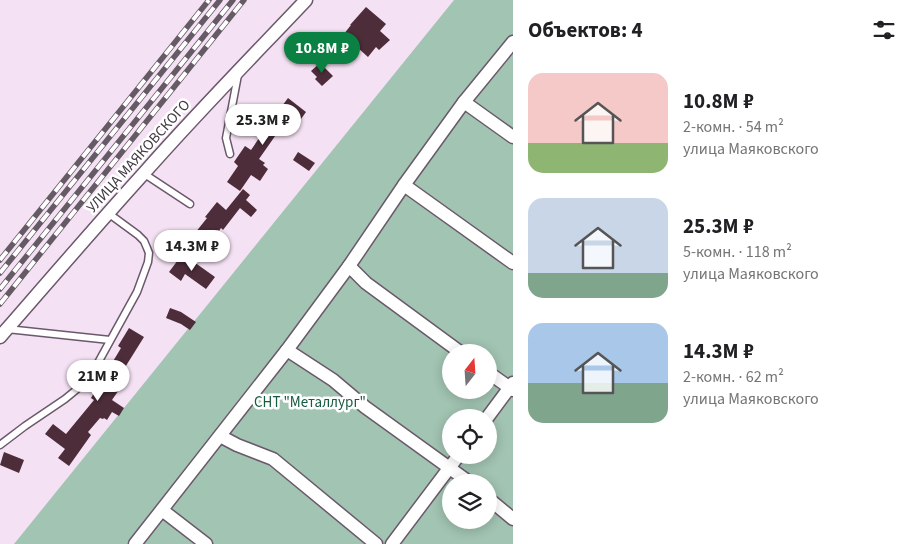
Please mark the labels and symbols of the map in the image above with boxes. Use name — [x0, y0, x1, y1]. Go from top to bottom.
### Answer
pin: 10.8M ₽ — [276, 32, 368, 74]
street label: УЛИЦА МАЯКОВСКОГО — [82, 95, 195, 218]
pin: 25.3M ₽ — [217, 104, 309, 146]
pin: 14.3M ₽ — [146, 230, 238, 272]
north arrow — [442, 344, 498, 399]
pin: 21M ₽ — [63, 360, 133, 402]
park label: СНТ "Металлург" — [254, 392, 366, 413]

